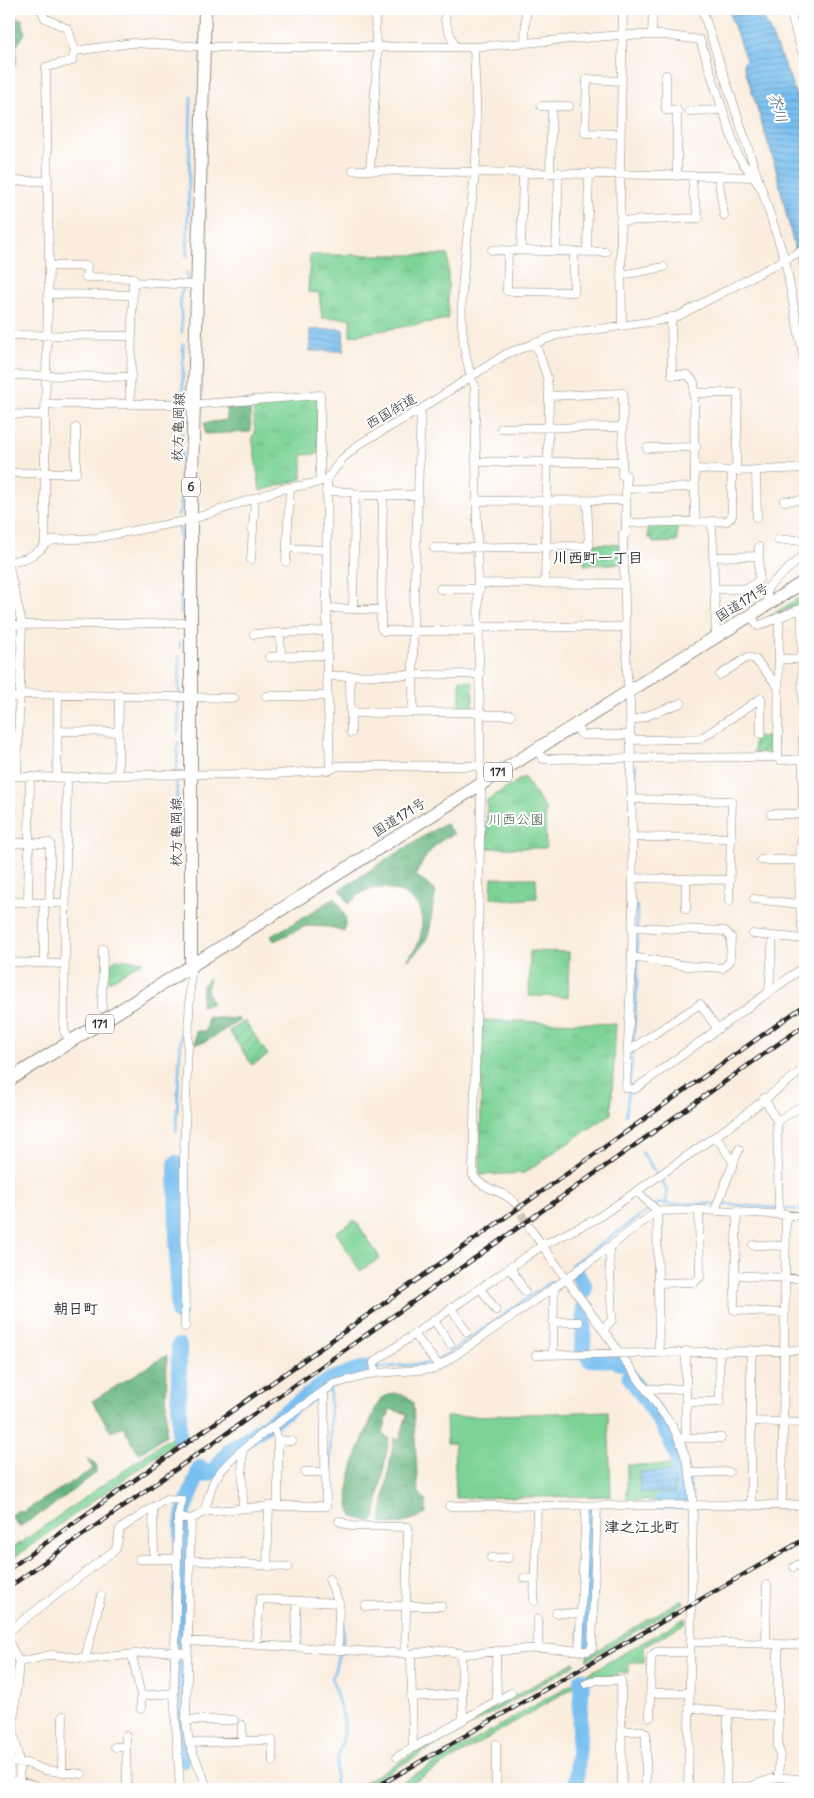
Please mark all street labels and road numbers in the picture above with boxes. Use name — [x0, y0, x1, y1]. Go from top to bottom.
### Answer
street label: 西国街道 — [362, 389, 420, 433]
street label: 枚方亀岡線 — [168, 392, 188, 462]
road number: 6 — [182, 478, 200, 497]
street label: 国道171号 — [712, 578, 772, 626]
road number: 171 — [484, 762, 512, 782]
street label: 国道171号 — [369, 793, 429, 841]
street label: 枚方亀岡線 — [167, 797, 185, 867]
road number: 171 — [86, 1014, 114, 1034]

